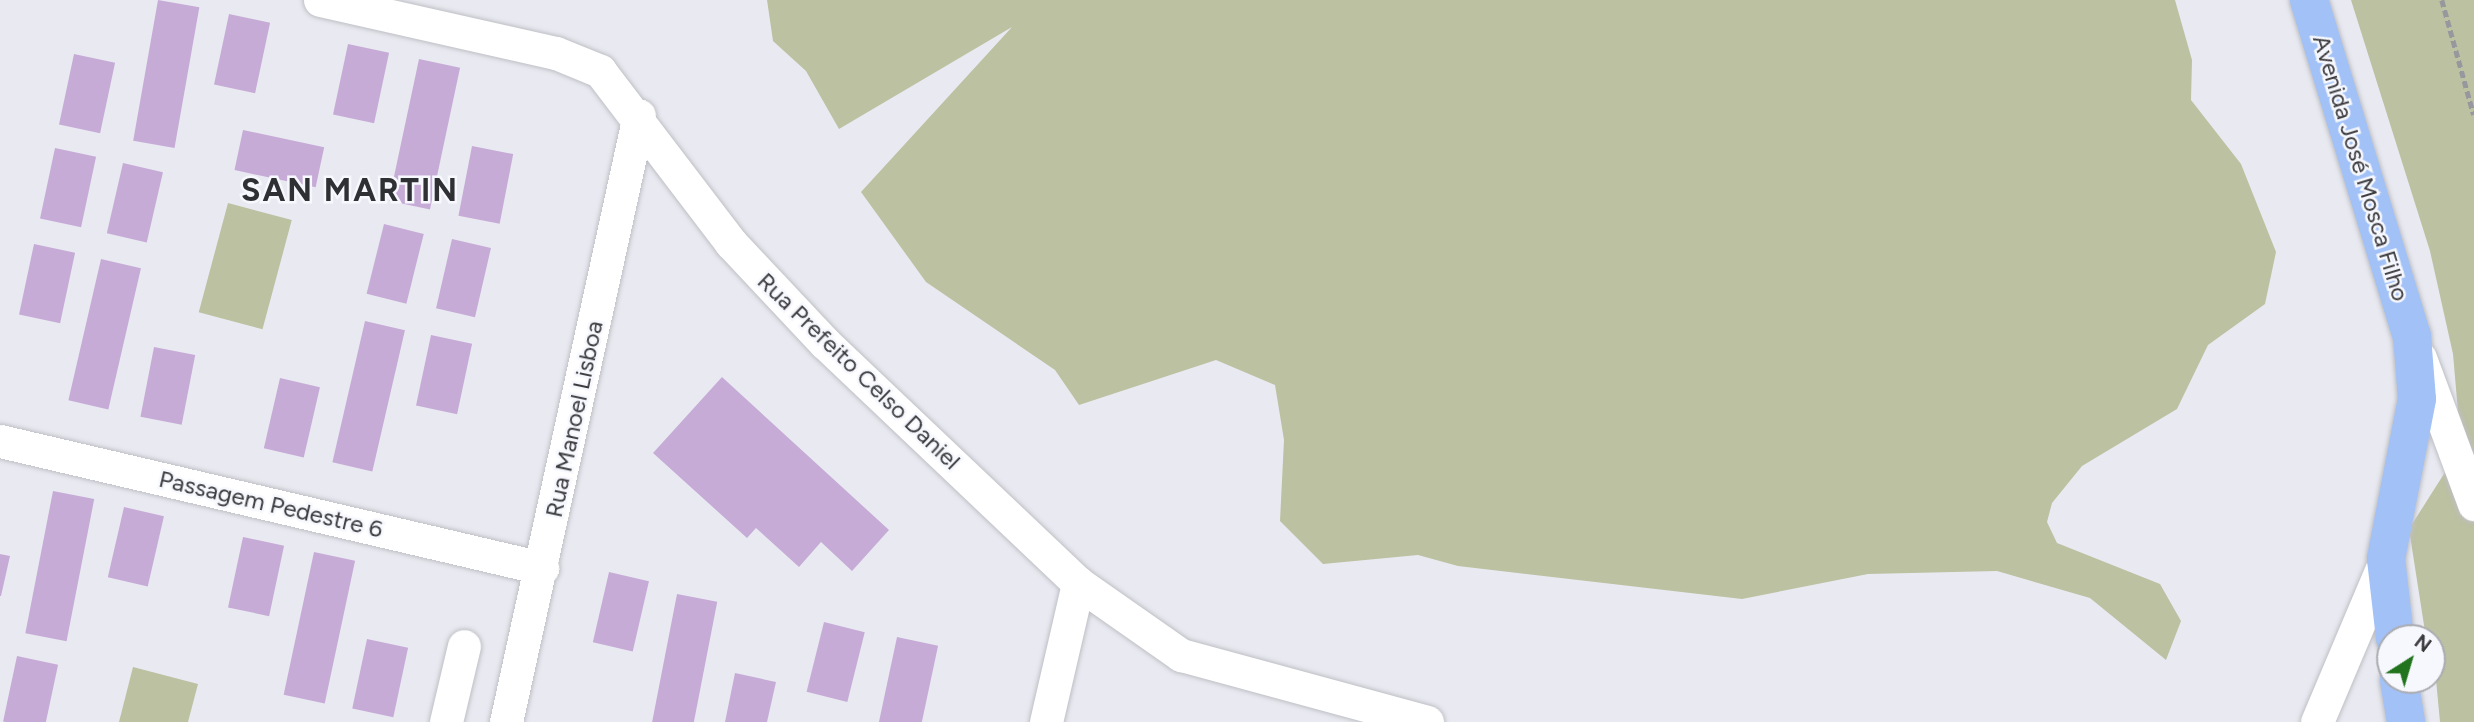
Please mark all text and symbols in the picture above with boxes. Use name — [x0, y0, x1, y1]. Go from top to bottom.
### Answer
street label: Avenida José Mosca Filho — [2307, 31, 2415, 305]
district label: SAN MARTIN — [242, 171, 458, 209]
street label: Rua Prefeito Celso Daniel — [752, 267, 966, 475]
street label: Rua Manoel Lisboa — [539, 318, 609, 520]
street label: Passagem Pedestre 6 — [156, 464, 386, 544]
north arrow — [2376, 624, 2446, 694]
text: N — [2410, 630, 2436, 657]

